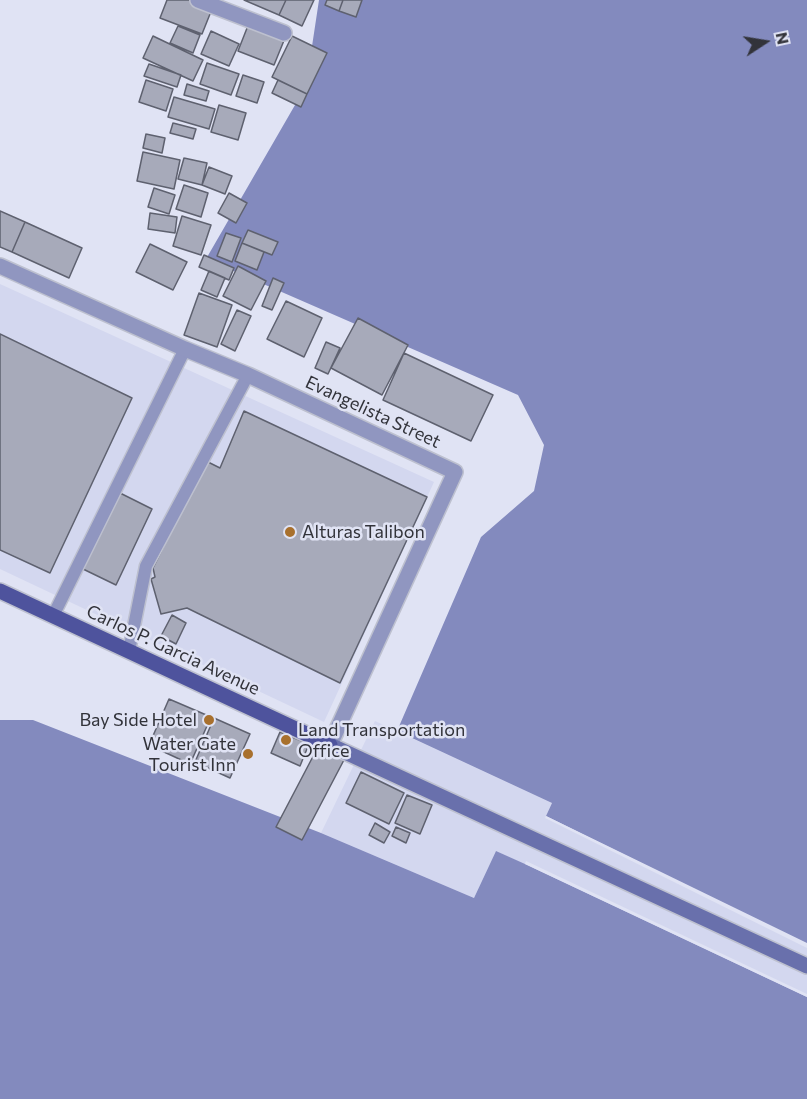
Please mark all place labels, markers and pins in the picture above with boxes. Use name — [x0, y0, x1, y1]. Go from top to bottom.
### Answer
place label: Alturas Talibon — [302, 521, 425, 543]
marker: Alturas Talibon — [283, 525, 297, 539]
place label: Bay Side Hotel — [79, 709, 197, 731]
marker: Bay Side Hotel — [202, 713, 216, 727]
place label: Land Transportation Office — [298, 719, 465, 762]
place label: Water Gate Tourist Inn — [142, 733, 236, 776]
marker: Land Transportation Office — [279, 733, 293, 747]
marker: Water Gate Tourist Inn — [241, 747, 255, 761]

